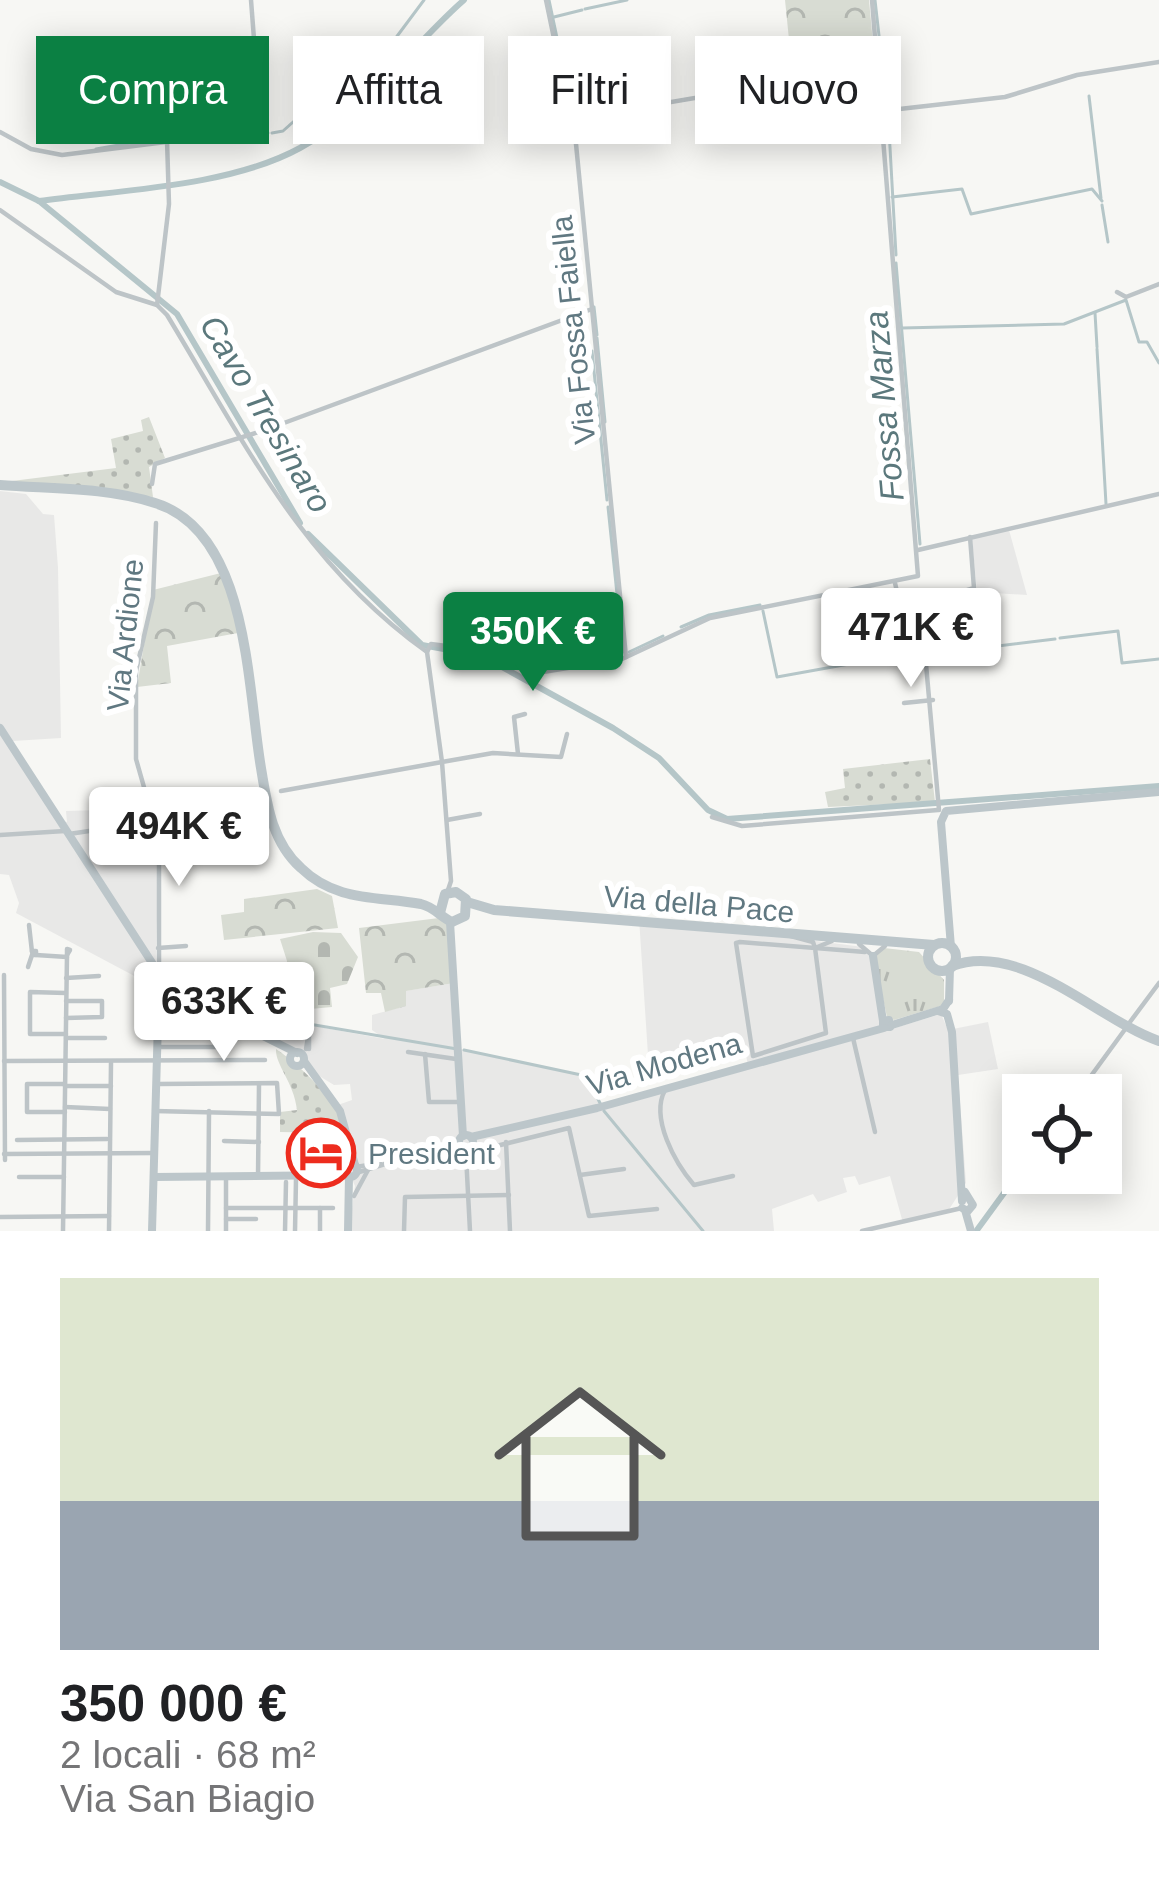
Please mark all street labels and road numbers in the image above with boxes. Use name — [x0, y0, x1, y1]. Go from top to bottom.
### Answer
street label: Via Fossa Faiella — [545, 214, 601, 446]
street label: Via Ardione — [101, 557, 149, 713]
street label: Via della Pace — [602, 879, 796, 929]
street label: Via Modena — [583, 1026, 746, 1102]

